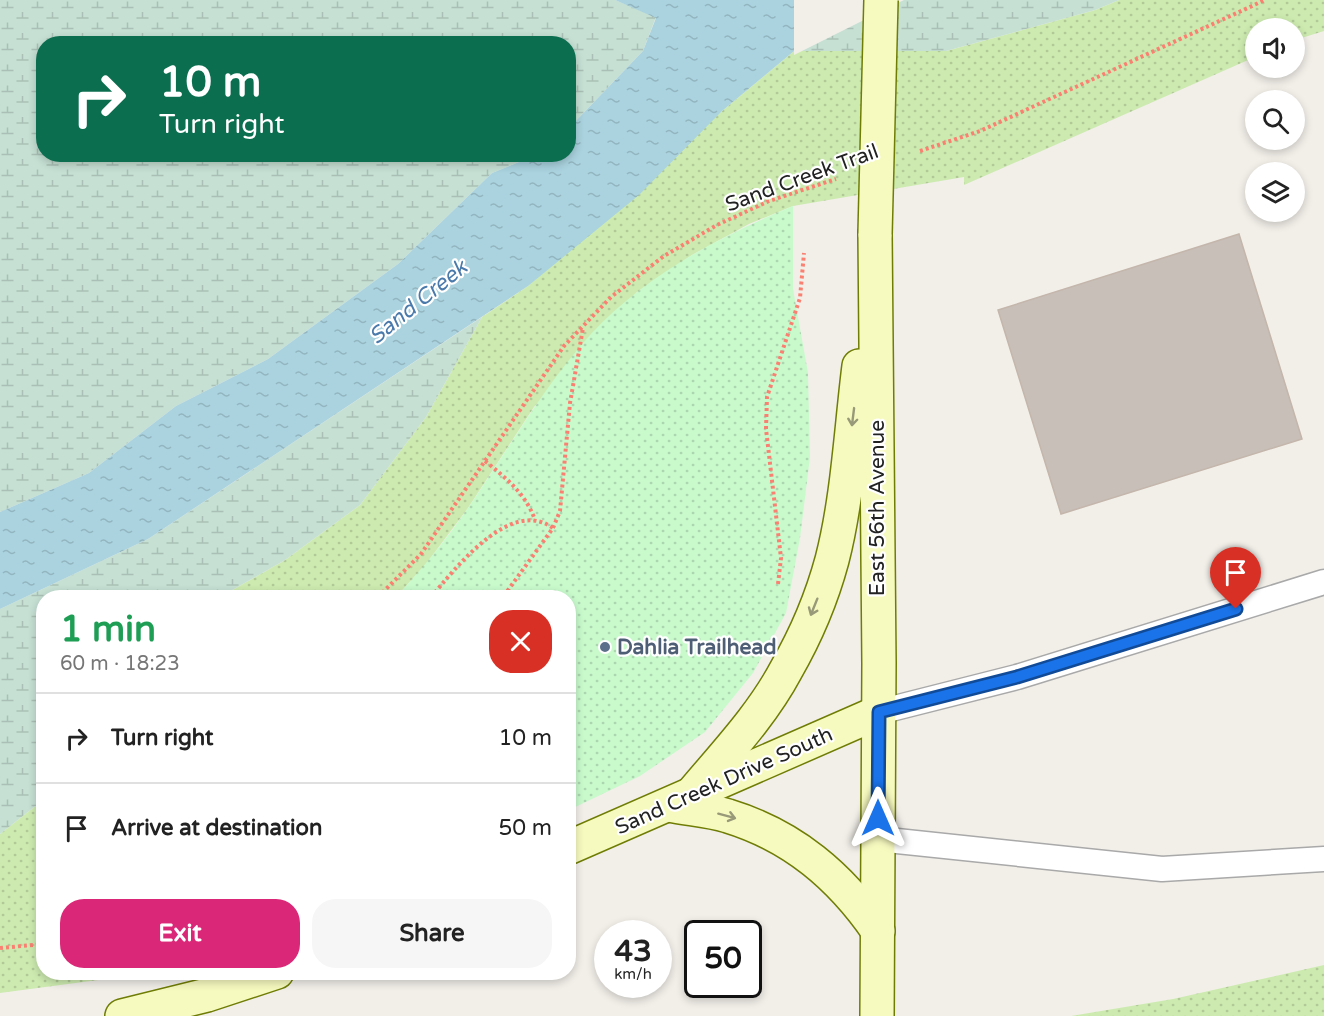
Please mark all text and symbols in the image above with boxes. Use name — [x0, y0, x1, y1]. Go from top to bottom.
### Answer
map controls — [1245, 18, 1305, 222]
button: sound — [1245, 18, 1305, 78]
text: 10 m — [159, 57, 261, 108]
icon: right — [60, 60, 138, 138]
button: search — [1245, 90, 1305, 150]
text: Turn right — [159, 108, 285, 141]
street label: Sand Creek Trail — [722, 139, 882, 217]
button: layers — [1245, 162, 1305, 222]
water label: Sand Creek — [364, 253, 474, 350]
one-way arrow — [847, 406, 858, 426]
street label: East 56th Avenue — [865, 420, 890, 596]
pin — [1210, 547, 1261, 609]
icon: arrive — [1219, 556, 1252, 589]
one-way arrow — [808, 597, 819, 616]
text: 1 min — [60, 608, 156, 651]
button: close — [489, 610, 552, 673]
place label: Dahlia Trailhead — [617, 635, 776, 660]
marker: Dahlia Trailhead — [598, 640, 612, 654]
text: 60 m · 18:23 — [60, 652, 180, 676]
icon: right — [60, 722, 93, 755]
street label: Sand Creek Drive South — [611, 722, 837, 840]
text: Turn right — [111, 725, 213, 751]
text: 10 m — [498, 725, 552, 751]
position arrow — [846, 786, 910, 850]
one-way arrow — [717, 811, 736, 822]
icon: arrive — [60, 812, 93, 845]
text: Arrive at destination — [111, 815, 322, 841]
text: 50 m — [498, 815, 552, 841]
button: Exit — [60, 899, 300, 968]
button: Share — [312, 899, 552, 968]
speed limit sign: 50 — [684, 920, 762, 998]
text: 43 — [614, 933, 652, 970]
text: km/h — [614, 965, 652, 983]

